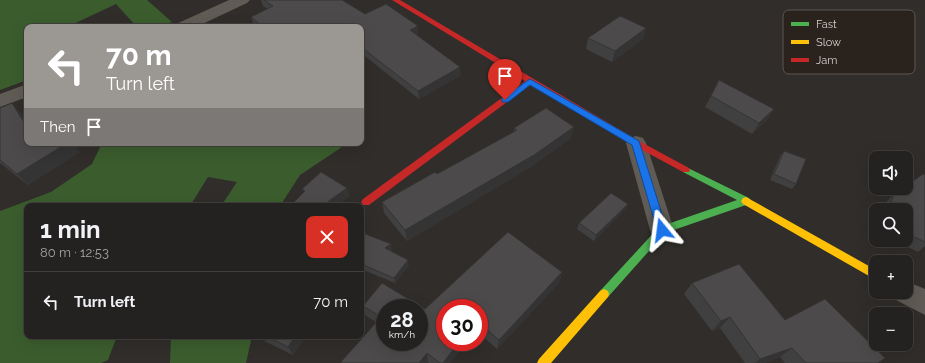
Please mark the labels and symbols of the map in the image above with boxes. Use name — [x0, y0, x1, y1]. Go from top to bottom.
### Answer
legend — [783, 10, 915, 74]
text: Fast — [816, 18, 837, 31]
text: Slow — [816, 36, 841, 49]
text: Jam — [816, 54, 837, 67]
pin — [488, 59, 522, 100]
position arrow — [641, 209, 683, 251]
speed limit sign: 30 — [436, 299, 488, 351]

